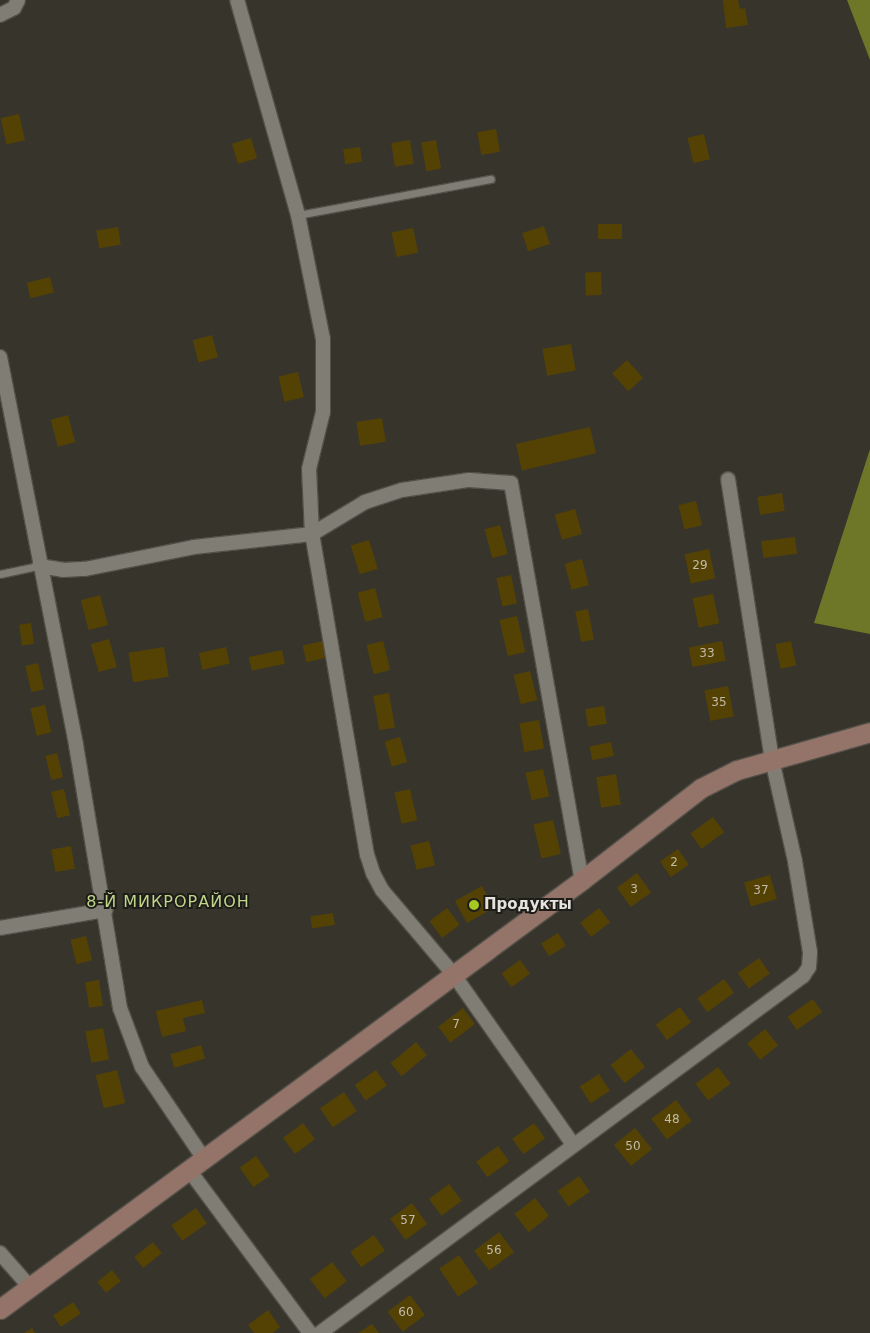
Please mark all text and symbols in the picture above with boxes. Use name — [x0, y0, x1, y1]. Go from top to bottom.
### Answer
house number: 29 — [692, 559, 708, 573]
house number: 33 — [699, 647, 715, 661]
house number: 35 — [711, 696, 727, 710]
house number: 2 — [670, 856, 678, 870]
house number: 3 — [630, 883, 638, 897]
house number: 37 — [753, 884, 769, 898]
district label: 8-Й МИКРОРАЙОН — [84, 892, 252, 912]
place label: Продукты — [484, 896, 572, 914]
marker: Продукты — [468, 899, 480, 911]
house number: 7 — [452, 1018, 460, 1032]
house number: 48 — [664, 1113, 680, 1127]
house number: 50 — [625, 1140, 641, 1154]
house number: 57 — [400, 1214, 416, 1228]
house number: 56 — [486, 1244, 502, 1258]
house number: 60 — [398, 1306, 414, 1320]

